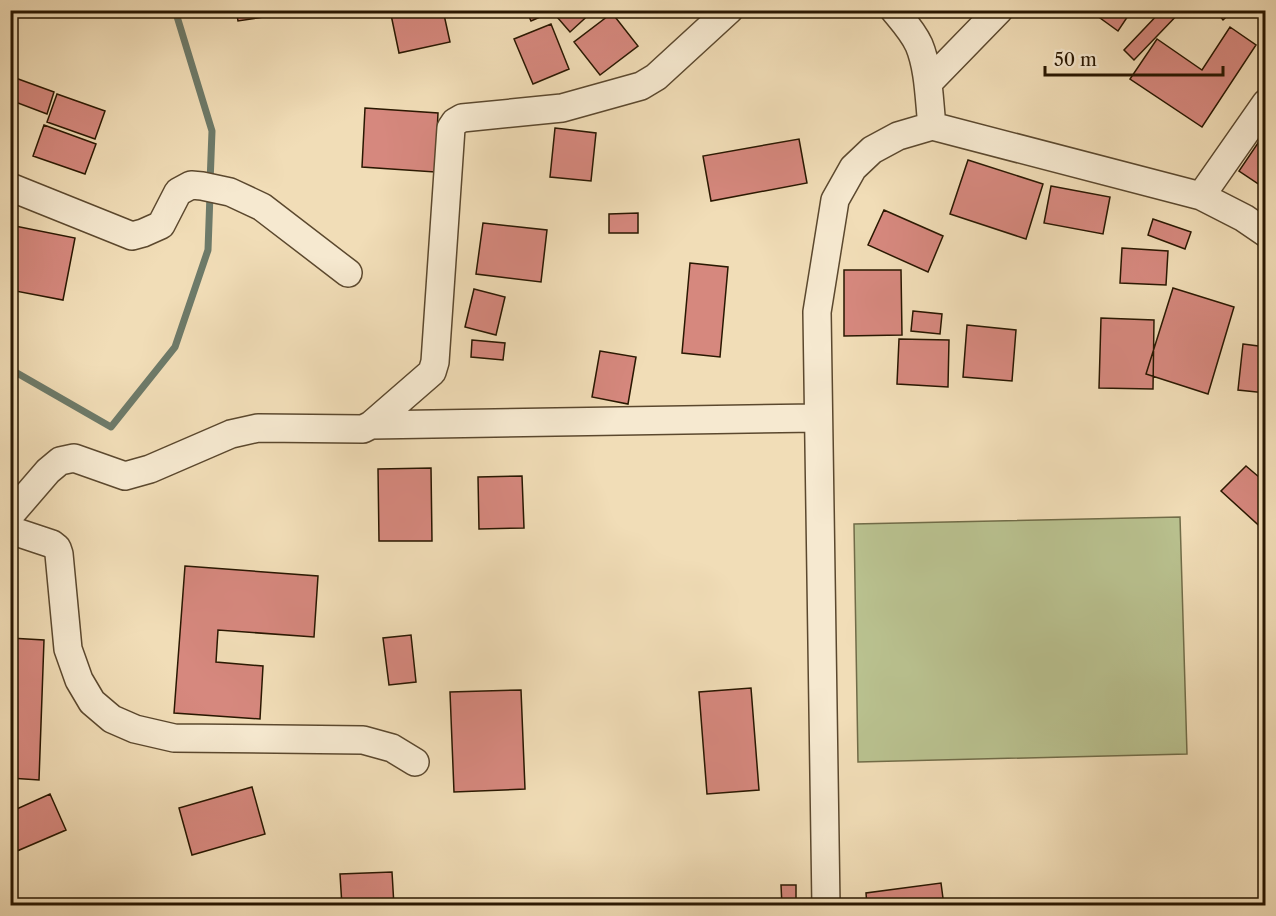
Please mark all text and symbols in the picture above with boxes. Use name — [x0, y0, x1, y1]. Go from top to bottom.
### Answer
scale bar — [1045, 39, 1224, 77]
text: 50 m — [1054, 49, 1097, 71]

